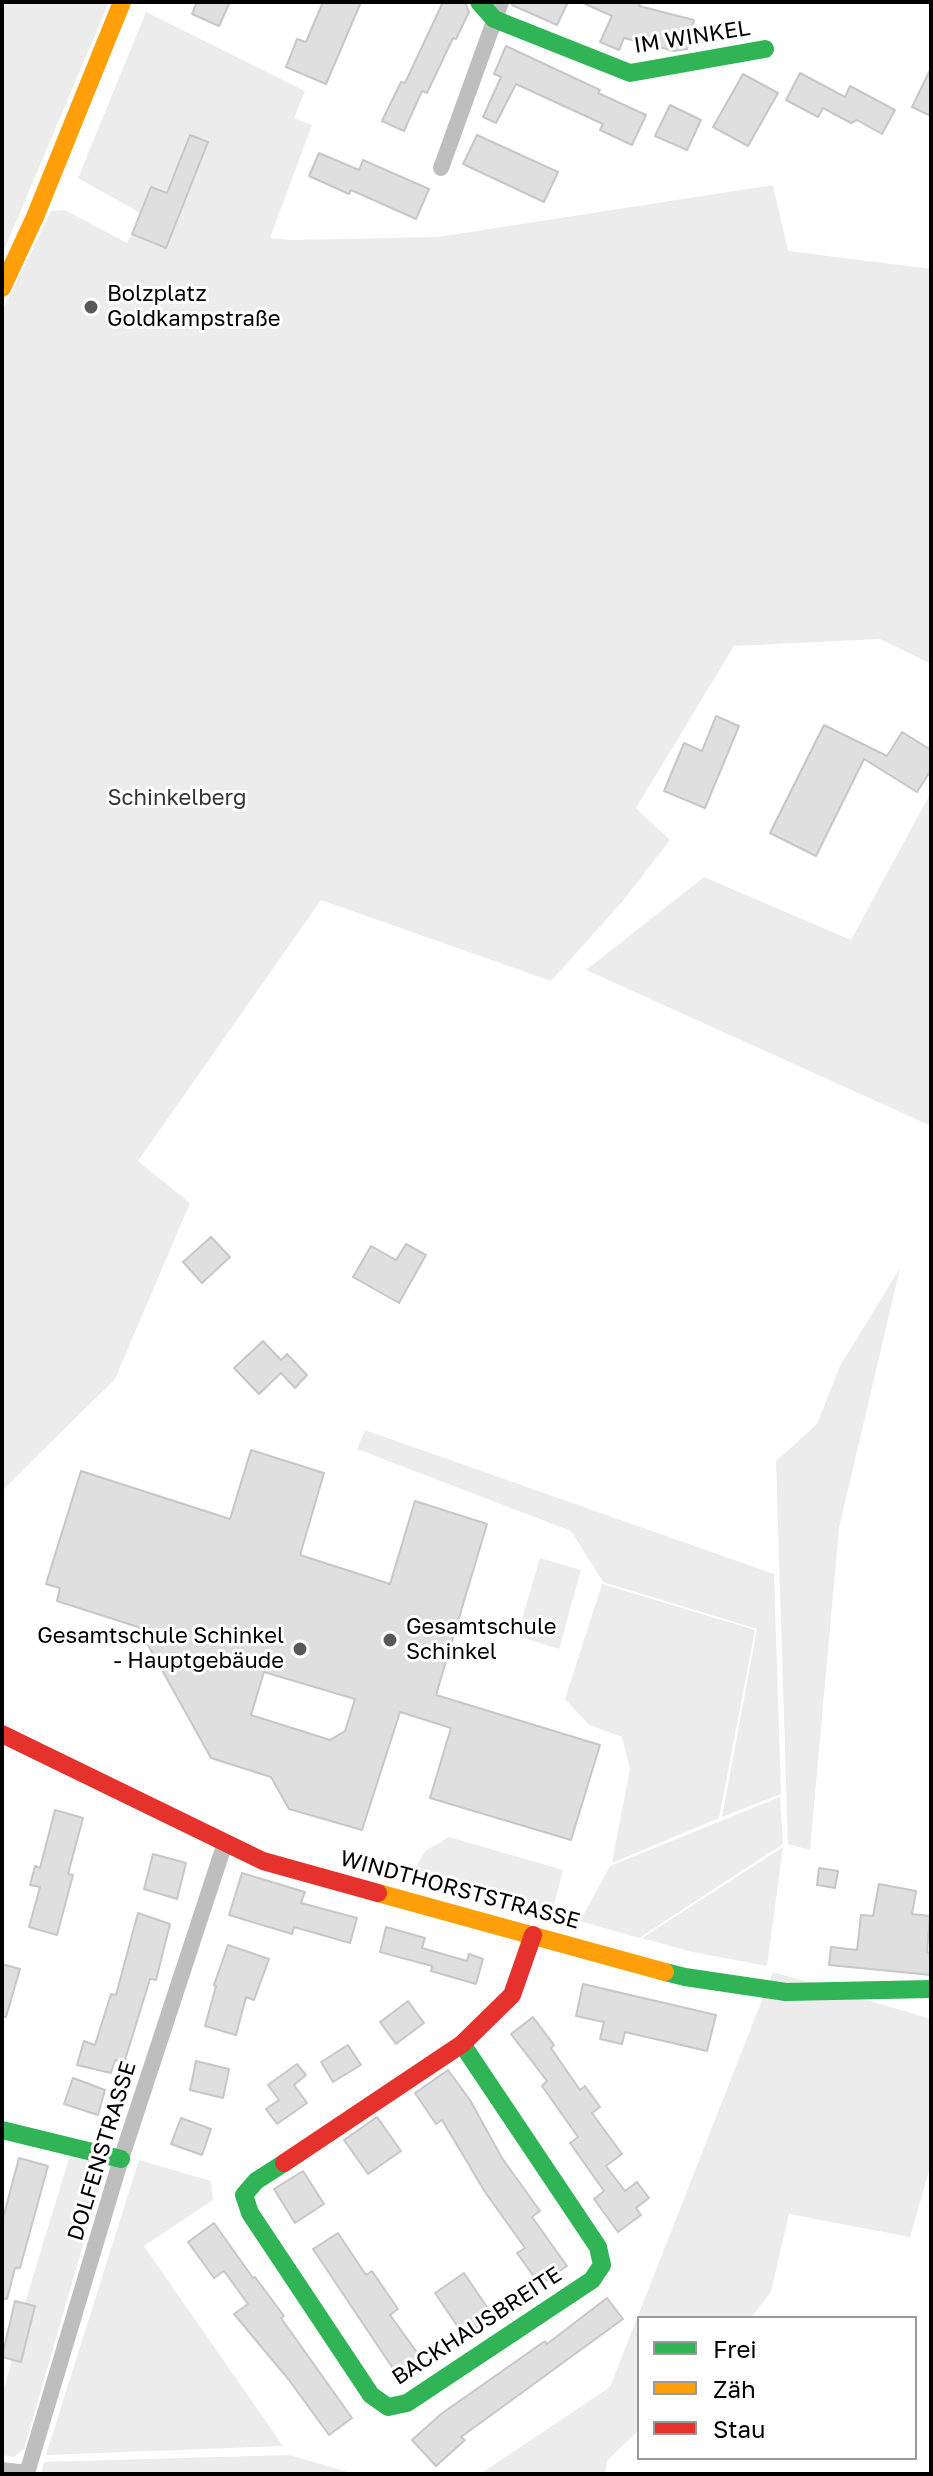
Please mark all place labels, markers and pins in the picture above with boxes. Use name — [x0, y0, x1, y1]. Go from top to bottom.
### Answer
place label: Bolzplatz Goldkampstraße — [107, 281, 280, 332]
marker: Bolzplatz Goldkampstraße — [82, 298, 100, 316]
place label: Gesamtschule Schinkel — [406, 1614, 556, 1666]
place label: Gesamtschule Schinkel - Hauptgebäude — [37, 1623, 284, 1674]
marker: Gesamtschule Schinkel — [381, 1631, 399, 1649]
marker: Gesamtschule Schinkel - Hauptgebäude — [291, 1640, 309, 1658]

